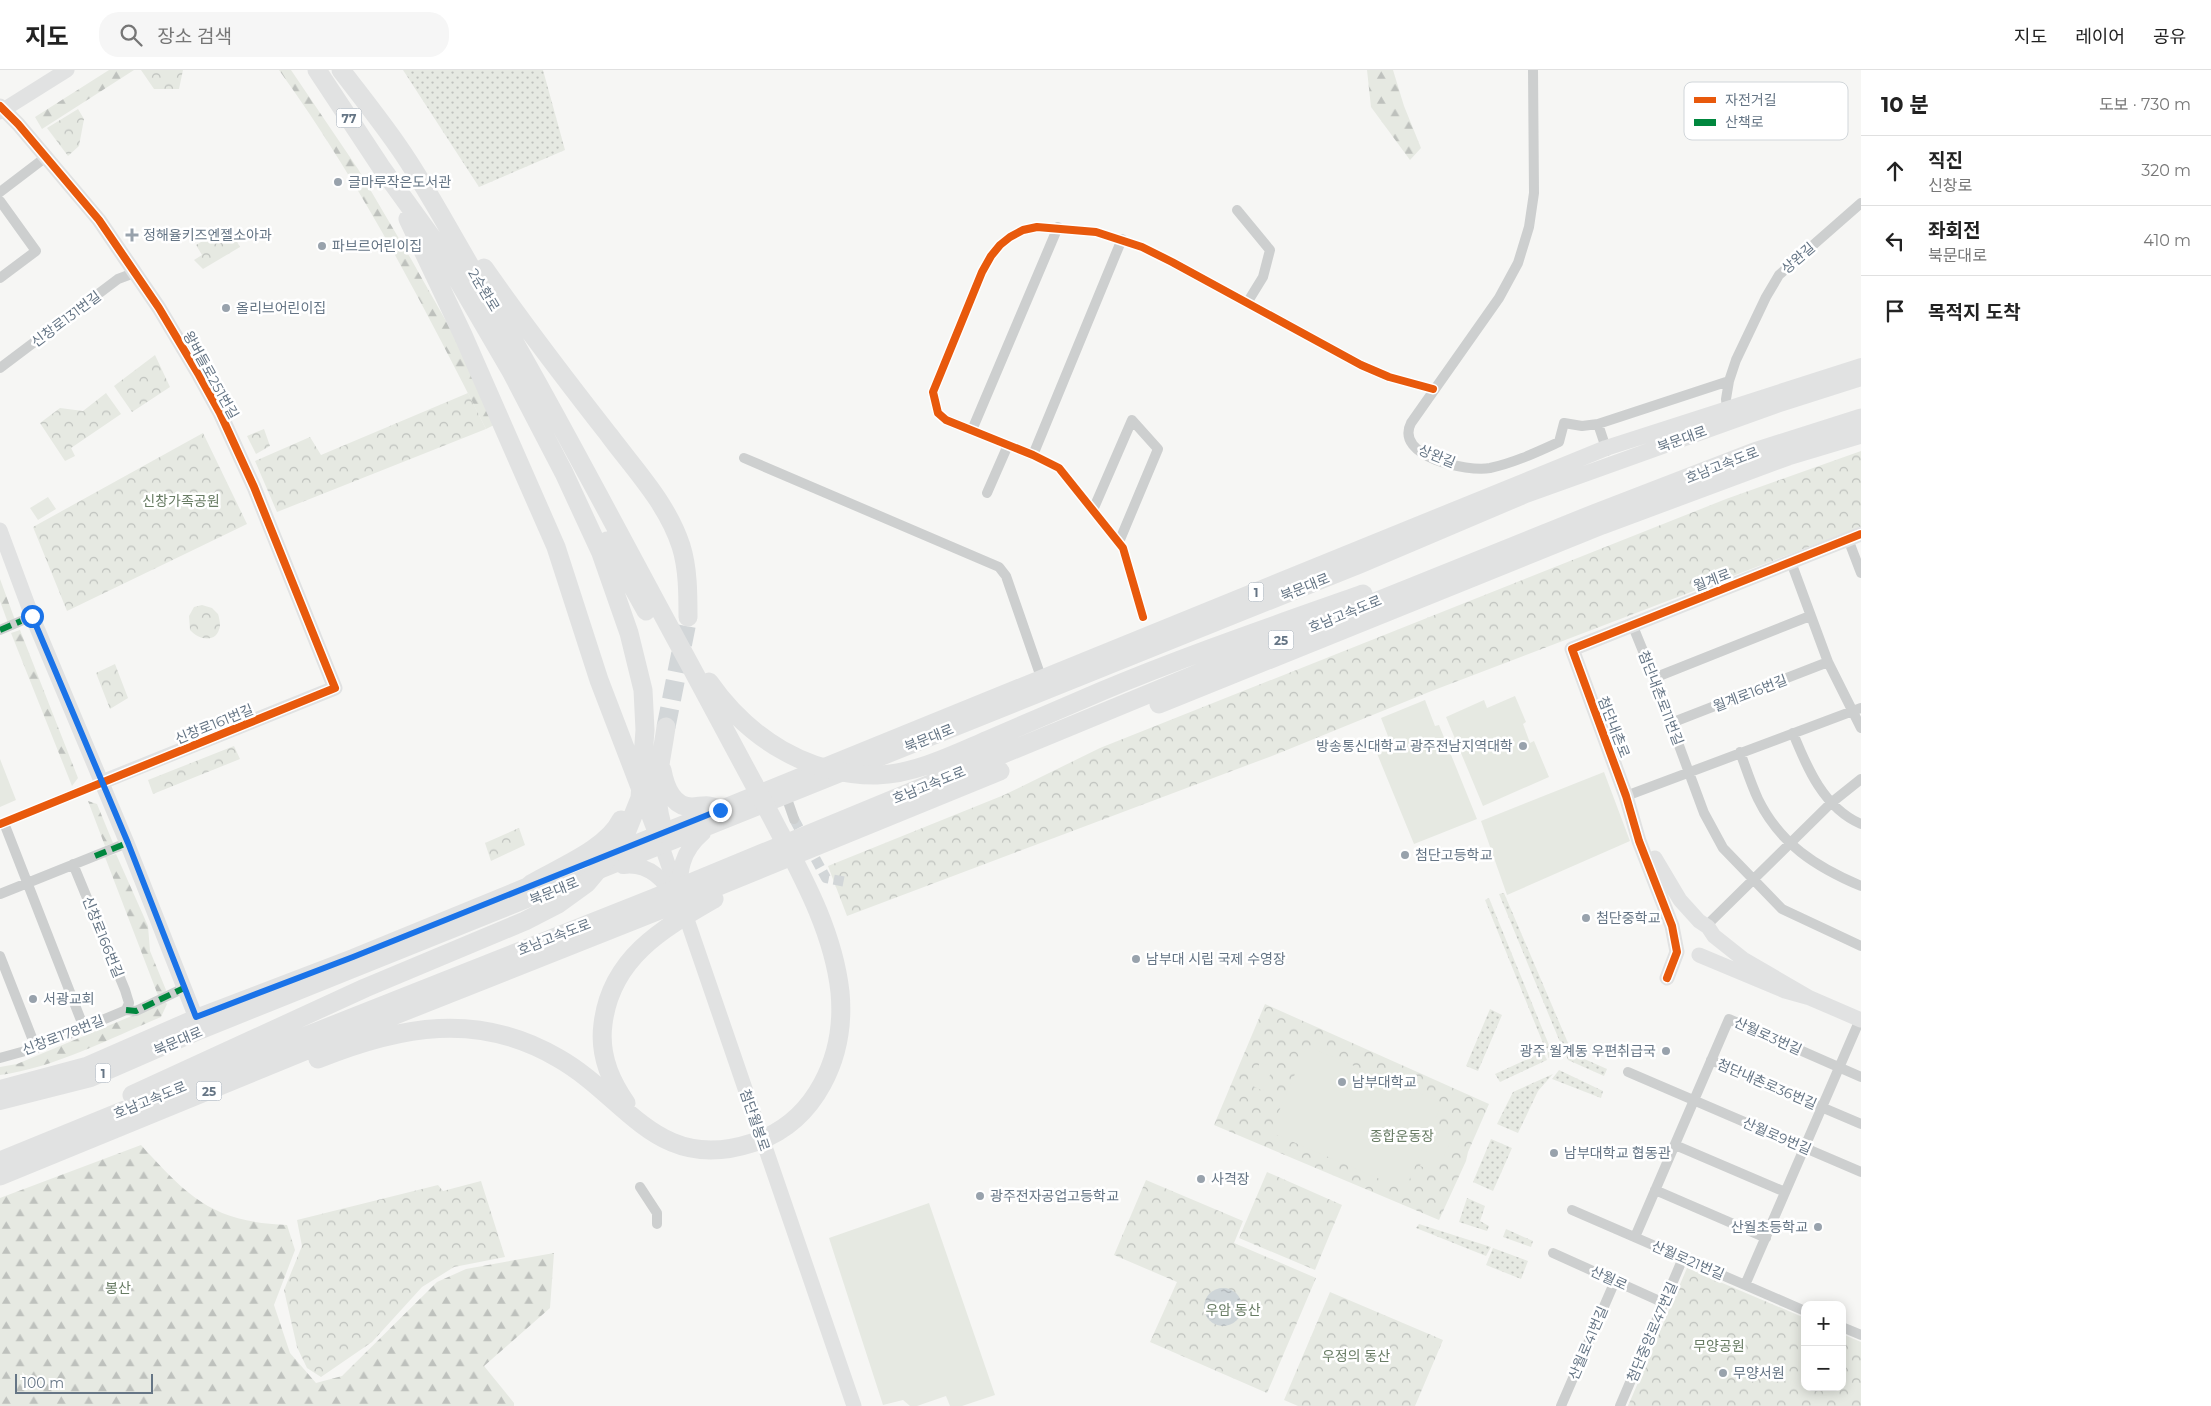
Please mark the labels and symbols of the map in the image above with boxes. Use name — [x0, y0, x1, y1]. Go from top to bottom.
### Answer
legend — [1684, 82, 1848, 140]
text: 자전거길 — [1725, 91, 1777, 109]
road number: 77 — [336, 108, 362, 128]
text: 산책로 — [1725, 113, 1764, 131]
place label: 글마루작은도서관 — [348, 173, 451, 191]
marker: 글마루작은도서관 — [332, 176, 344, 188]
place label: 정해율키즈엔젤소아과 — [143, 226, 272, 244]
marker: 정해율키즈엔젤소아과 — [125, 228, 139, 242]
place label: 파브르어린이집 — [332, 237, 422, 255]
street label: 상완길 — [1778, 239, 1818, 277]
marker: 파브르어린이집 — [316, 240, 328, 252]
street label: 2순환로 — [464, 265, 504, 315]
street label: 신창로131번길 — [28, 287, 104, 351]
place label: 올리브어린이집 — [236, 299, 326, 317]
marker: 올리브어린이집 — [220, 302, 232, 314]
street label: 왕버들로251번길 — [179, 328, 243, 422]
street label: 북문대로 — [1655, 422, 1709, 456]
street label: 상완길 — [1416, 440, 1458, 472]
street label: 호남고속도로 — [1683, 443, 1761, 487]
park label: 신창가족공원 — [142, 492, 220, 510]
street label: 월계로 — [1691, 565, 1733, 595]
street label: 북문대로 — [1278, 569, 1332, 605]
road number: 1 — [1248, 582, 1264, 602]
street label: 호남고속도로 — [1306, 591, 1384, 637]
route start — [21, 605, 44, 628]
road number: 25 — [1268, 630, 1294, 650]
street label: 첨단내촌로11번길 — [1635, 648, 1687, 748]
street label: 월계로16번길 — [1710, 671, 1790, 715]
street label: 첨단내촌로 — [1594, 694, 1634, 760]
street label: 신창로161번길 — [172, 700, 256, 748]
street label: 북문대로 — [902, 720, 956, 756]
place label: 방송통신대학교 광주전남지역대학 — [1316, 737, 1513, 755]
marker: 방송통신대학교 광주전남지역대학 — [1517, 740, 1529, 752]
street label: 호남고속도로 — [890, 762, 968, 808]
route end — [709, 799, 732, 822]
place label: 첨단고등학교 — [1415, 846, 1492, 864]
marker: 첨단고등학교 — [1399, 849, 1411, 861]
street label: 북문대로 — [527, 873, 581, 909]
street label: 신창로166번길 — [78, 894, 128, 980]
place label: 첨단중학교 — [1596, 909, 1661, 927]
marker: 첨단중학교 — [1580, 912, 1592, 924]
street label: 호남고속도로 — [515, 915, 593, 959]
place label: 남부대 시립 국제 수영장 — [1146, 950, 1286, 968]
marker: 남부대 시립 국제 수영장 — [1130, 953, 1142, 965]
place label: 서광교회 — [43, 990, 95, 1008]
marker: 서광교회 — [27, 993, 39, 1005]
street label: 신창로178번길 — [19, 1011, 107, 1059]
street label: 산월로3번길 — [1731, 1013, 1805, 1059]
street label: 북문대로 — [151, 1023, 205, 1059]
place label: 광주 월계동 우편취급국 — [1520, 1042, 1656, 1060]
marker: 광주 월계동 우편취급국 — [1660, 1045, 1672, 1057]
street label: 첨단내촌로36번길 — [1714, 1055, 1820, 1113]
road number: 1 — [96, 1064, 110, 1082]
place label: 남부대학교 — [1352, 1073, 1417, 1091]
marker: 남부대학교 — [1336, 1076, 1348, 1088]
street label: 호남고속도로 — [111, 1077, 189, 1123]
road number: 25 — [196, 1081, 222, 1100]
street label: 첨단월봉로 — [736, 1087, 774, 1153]
street label: 산월로9번길 — [1740, 1113, 1814, 1159]
park label: 종합운동장 — [1370, 1127, 1434, 1145]
place label: 남부대학교 협동관 — [1564, 1144, 1671, 1162]
marker: 남부대학교 협동관 — [1548, 1147, 1560, 1159]
place label: 사격장 — [1211, 1170, 1250, 1188]
marker: 사격장 — [1195, 1173, 1207, 1185]
place label: 광주전자공업고등학교 — [990, 1187, 1119, 1205]
marker: 광주전자공업고등학교 — [974, 1190, 986, 1202]
place label: 산월초등학교 — [1731, 1218, 1808, 1236]
marker: 산월초등학교 — [1812, 1221, 1824, 1233]
street label: 산월로21번길 — [1649, 1237, 1727, 1283]
street label: 산월로 — [1588, 1262, 1630, 1294]
park label: 봉산 — [105, 1279, 131, 1297]
street label: 첨단중앙로47번길 — [1623, 1279, 1681, 1385]
park label: 우암 동산 — [1205, 1301, 1261, 1319]
street label: 산월로41번길 — [1564, 1303, 1612, 1383]
park label: 무양공원 — [1693, 1337, 1745, 1355]
park label: 우정의 동산 — [1322, 1347, 1390, 1365]
place label: 무양서원 — [1733, 1364, 1785, 1382]
marker: 무양서원 — [1717, 1367, 1729, 1379]
scale bar — [15, 1371, 152, 1394]

